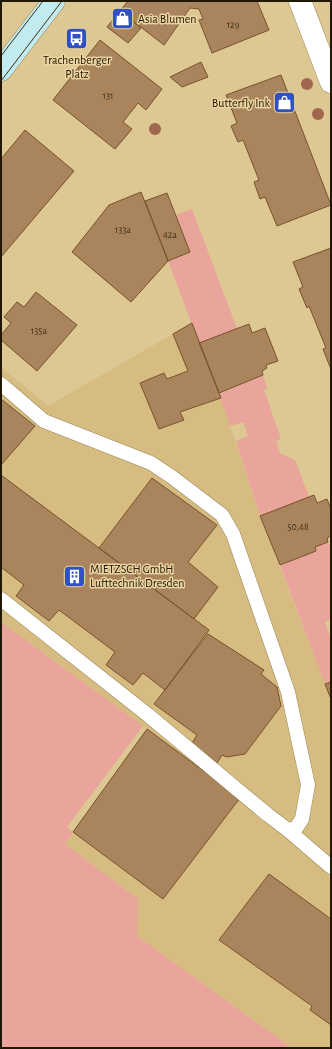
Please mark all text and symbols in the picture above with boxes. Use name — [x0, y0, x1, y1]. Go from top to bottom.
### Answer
shop icon: Asia Blumen — [109, 6, 135, 32]
place label: Asia Blumen — [138, 13, 197, 25]
house number: 129 — [227, 20, 240, 30]
bus stop icon: Trachenberger Platz — [64, 26, 90, 52]
place label: Trachenberger Platz — [43, 54, 111, 80]
shop icon: Butterfly Ink — [272, 90, 298, 116]
house number: 131 — [103, 91, 114, 101]
place label: Butterfly Ink — [212, 97, 271, 110]
house number: 133a — [115, 225, 132, 235]
house number: 42a — [163, 230, 177, 240]
house number: 135a — [31, 326, 48, 336]
house number: 50,48 — [287, 522, 309, 532]
building icon: MIETZSCH GmbH Lufttechnik Dresden — [61, 563, 87, 589]
place label: MIETZSCH GmbH Lufttechnik Dresden — [90, 563, 185, 589]

